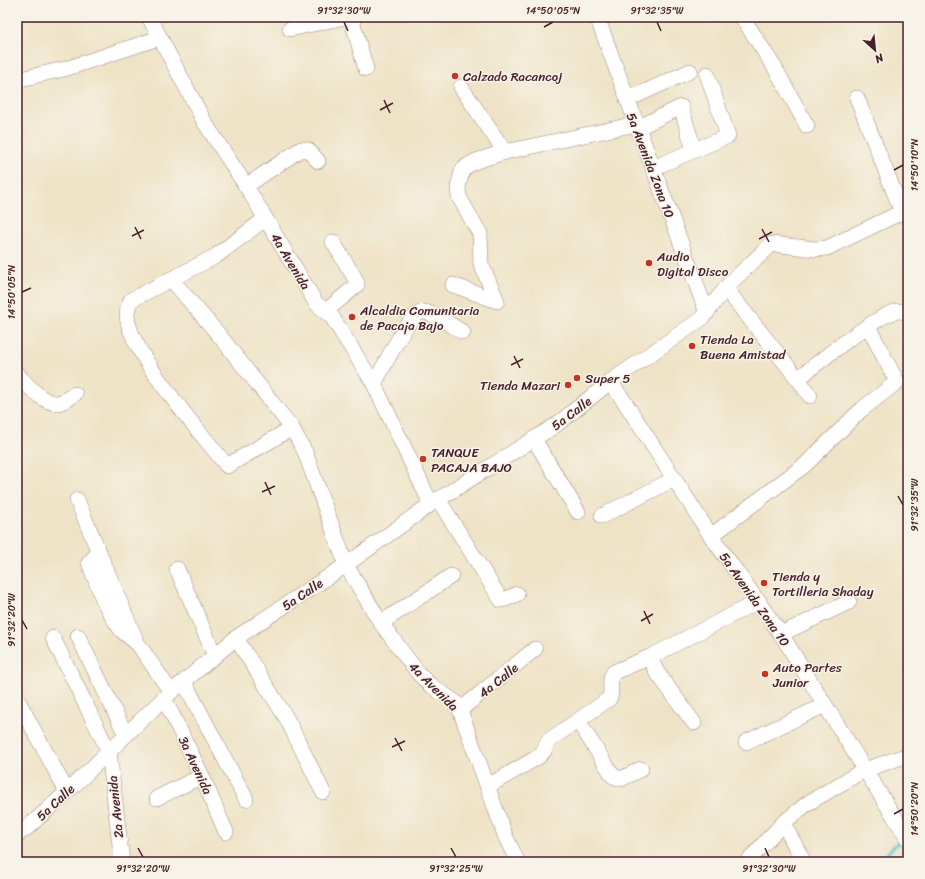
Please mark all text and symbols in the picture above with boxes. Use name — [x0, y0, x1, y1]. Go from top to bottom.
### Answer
text: 91°32'30"W — [317, 2, 371, 20]
text: 14°50'05"N — [526, 2, 580, 20]
text: 91°32'35"W — [630, 2, 684, 20]
north arrow — [855, 30, 895, 70]
text: N — [871, 48, 888, 69]
place label: Calzado Racancoj — [463, 65, 563, 88]
marker: Calzado Racancoj — [450, 71, 460, 81]
street label: 5a Avenida Zona 10 — [620, 109, 681, 221]
text: 14°50'10"N — [906, 139, 924, 191]
street label: 4a Avenida — [264, 228, 317, 295]
place label: Audio Digital Disco — [656, 245, 729, 283]
marker: Audio Digital Disco — [644, 258, 654, 268]
text: 14°50'05"N — [3, 265, 21, 319]
place label: Alcaldia Comunitaria de Pacaja Bajo — [359, 299, 480, 337]
marker: Alcaldia Comunitaria de Pacaja Bajo — [347, 312, 357, 322]
place label: Tienda La Buena Amistad — [700, 328, 786, 366]
marker: Tienda La Buena Amistad — [687, 341, 697, 351]
place label: Super 5 — [585, 367, 630, 390]
marker: Super 5 — [572, 373, 582, 383]
place label: Tienda Mazari — [480, 374, 560, 397]
marker: Tienda Mazari — [563, 380, 573, 390]
street label: 5a Calle — [546, 390, 597, 436]
place label: TANQUE PACAJA BAJO — [431, 441, 512, 479]
marker: TANQUE PACAJA BAJO — [418, 454, 428, 464]
text: 91°32'35"W — [906, 478, 924, 532]
street label: 5a Avenida Zona 10 — [713, 547, 796, 652]
place label: Tienda y Tortilleria Shaday — [772, 565, 874, 603]
street label: 5a Calle — [277, 572, 328, 617]
marker: Tienda y Tortilleria Shaday — [759, 578, 769, 588]
text: 91°32'20"W — [3, 593, 21, 647]
street label: 4a Avenida — [403, 656, 464, 717]
place label: Auto Partes Junior — [772, 656, 843, 694]
street label: 4a Calle — [473, 657, 524, 704]
marker: Auto Partes Junior — [760, 669, 770, 679]
street label: 3a Avenida — [172, 732, 219, 799]
street label: 2a Avenida — [101, 774, 130, 839]
street label: 5a Calle — [31, 778, 80, 827]
text: 14°50'20"N — [906, 782, 924, 836]
text: 91°32'20"W — [116, 860, 170, 878]
text: 91°32'25"W — [429, 860, 483, 878]
text: 91°32'30"W — [742, 860, 796, 878]

